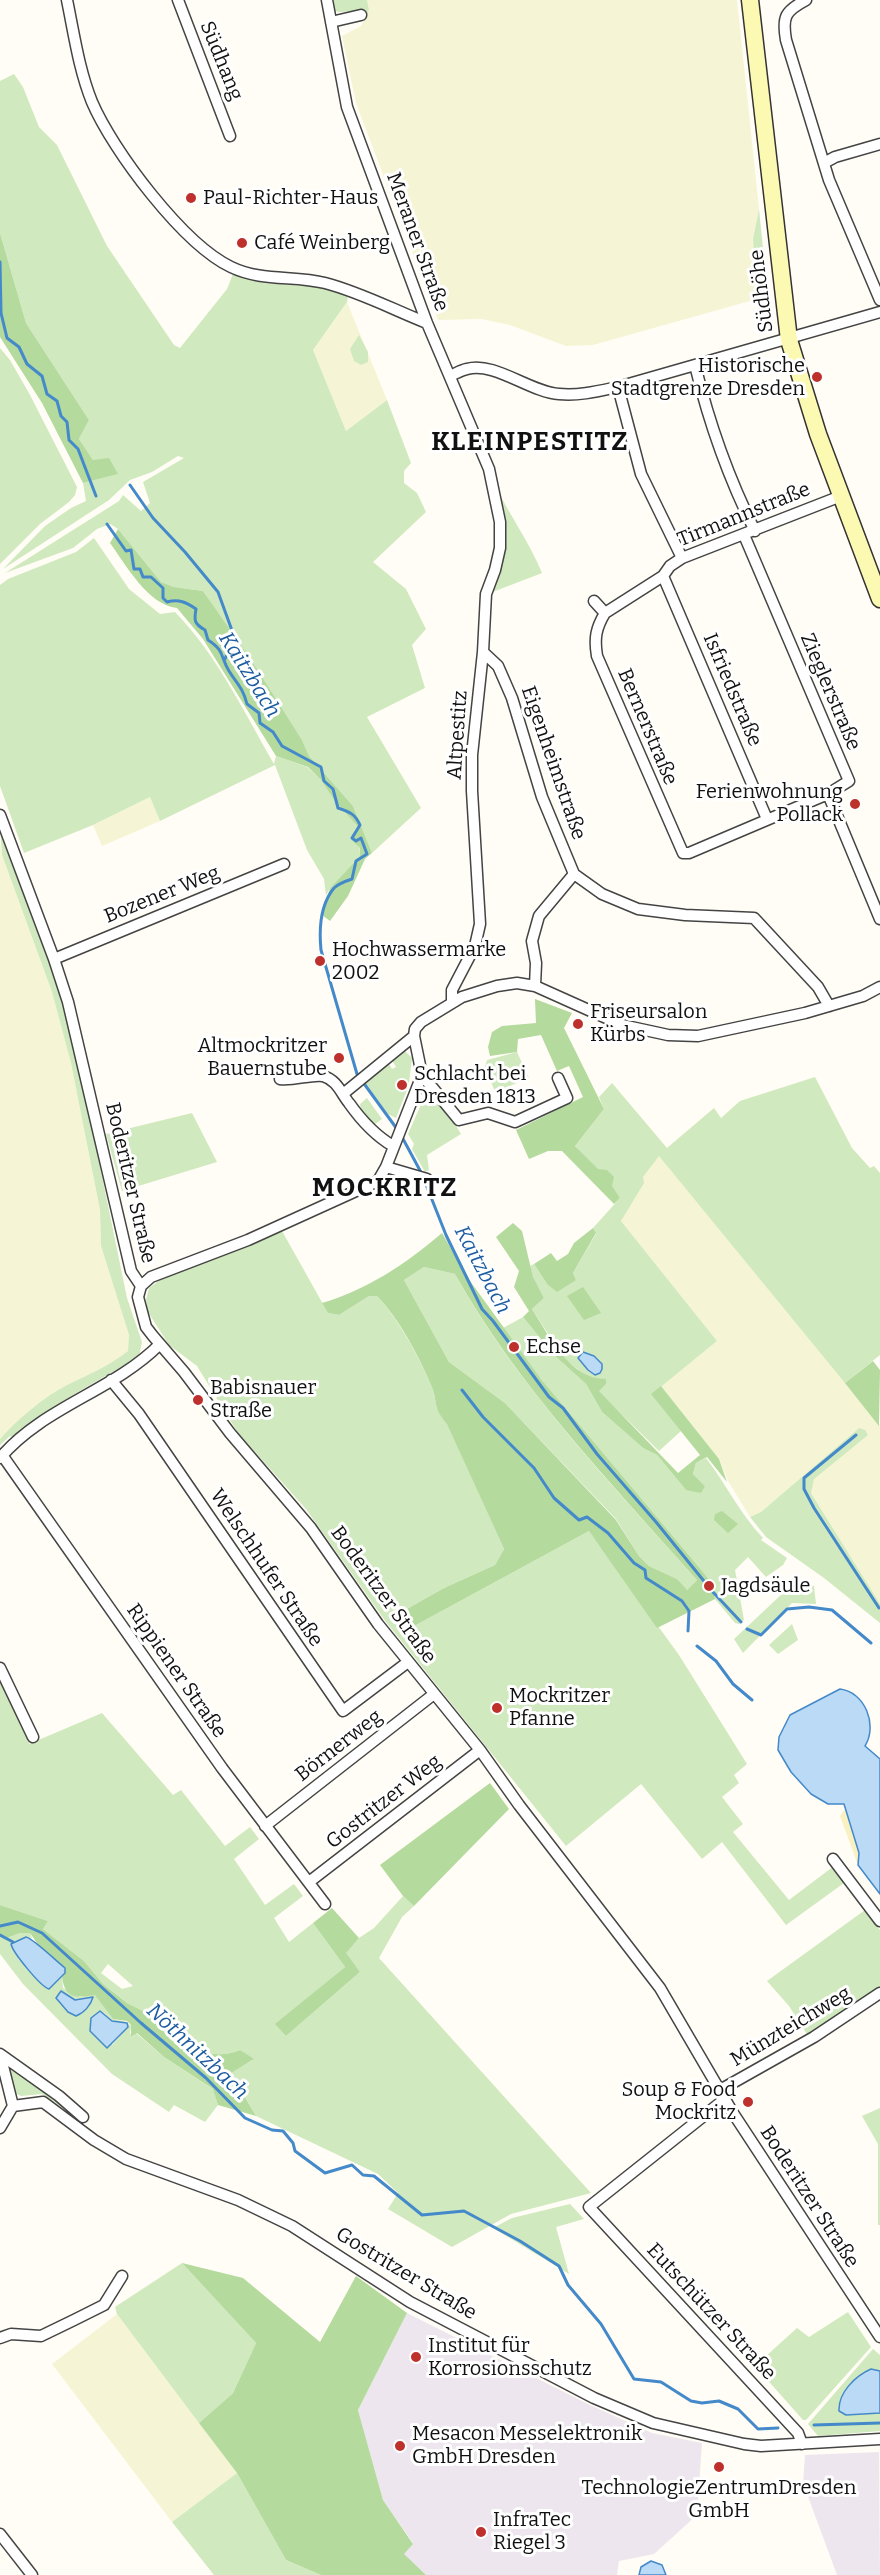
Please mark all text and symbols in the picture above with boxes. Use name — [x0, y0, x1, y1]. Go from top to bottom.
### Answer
street label: Südhang — [194, 18, 248, 104]
street label: Meraner Straße — [381, 169, 453, 315]
place label: Paul-Richter-Haus — [203, 186, 378, 210]
marker: Paul-Richter-Haus — [184, 191, 198, 205]
place label: Café Weinberg — [254, 231, 390, 255]
marker: Café Weinberg — [235, 236, 249, 250]
street label: Südhöhe — [745, 248, 779, 334]
place label: Historische Stadtgrenze Dresden — [611, 354, 805, 401]
marker: Historische Stadtgrenze Dresden — [810, 370, 824, 384]
district label: KLEINPESTITZ — [431, 427, 629, 459]
street label: Tirmannstraße — [674, 477, 814, 553]
water label: Kaitzbach — [213, 628, 285, 722]
street label: Isfriedstraße — [697, 630, 767, 750]
street label: Zieglerstraße — [795, 630, 865, 754]
street label: Bernerstraße — [612, 665, 682, 789]
street label: Eigenheimstraße — [515, 683, 591, 843]
street label: Altpestitz — [443, 690, 473, 780]
place label: Ferienwohnung Pollack — [696, 780, 843, 827]
marker: Ferienwohnung Pollack — [848, 797, 862, 811]
street label: Bozener Weg — [101, 861, 223, 929]
place label: Hochwassermarke 2002 — [332, 938, 506, 985]
marker: Hochwassermarke 2002 — [313, 954, 327, 968]
place label: Friseursalon Kürbs — [590, 1000, 707, 1047]
marker: Friseursalon Kürbs — [571, 1017, 585, 1031]
place label: Altmockritzer Bauernstube — [197, 1034, 327, 1081]
marker: Altmockritzer Bauernstube — [332, 1051, 346, 1065]
place label: Schlacht bei Dresden 1813 — [414, 1062, 536, 1109]
marker: Schlacht bei Dresden 1813 — [395, 1078, 409, 1092]
street label: Boderitzer Straße — [100, 1100, 160, 1266]
district label: MOCKRITZ — [312, 1173, 458, 1205]
water label: Kaitzbach — [448, 1222, 516, 1318]
place label: Echse — [526, 1335, 581, 1359]
marker: Echse — [507, 1340, 521, 1354]
place label: Babisnauer Straße — [210, 1376, 316, 1423]
marker: Babisnauer Straße — [191, 1393, 205, 1407]
street label: Welschhufer Straße — [204, 1485, 328, 1651]
street label: Boderitzer Straße — [325, 1522, 441, 1668]
place label: Jagdsäule — [721, 1574, 811, 1598]
marker: Jagdsäule — [702, 1579, 716, 1593]
street label: Rippiener Straße — [121, 1599, 231, 1743]
place label: Mockritzer Pfanne — [509, 1684, 610, 1731]
marker: Mockritzer Pfanne — [490, 1701, 504, 1715]
street label: Börnerweg — [291, 1705, 387, 1787]
street label: Gostritzer Weg — [322, 1750, 446, 1854]
street label: Münzteichweg — [727, 1982, 855, 2072]
water label: Nöthnitzbach — [141, 1999, 253, 2105]
place label: Soup & Food Mockritz — [621, 2078, 736, 2125]
marker: Soup & Food Mockritz — [741, 2095, 755, 2109]
street label: Boderitzer Straße — [754, 2122, 864, 2272]
street label: Gostritzer Straße — [331, 2222, 481, 2326]
street label: Eutschützer Straße — [641, 2239, 781, 2385]
place label: Institut für Korrosionsschutz — [428, 2334, 592, 2381]
marker: Institut für Korrosionsschutz — [409, 2350, 423, 2364]
place label: Mesacon Messelektronik GmbH Dresden — [412, 2422, 642, 2469]
marker: Mesacon Messelektronik GmbH Dresden — [393, 2439, 407, 2453]
marker: TechnologieZentrumDresden GmbH — [712, 2460, 726, 2474]
place label: TechnologieZentrumDresden GmbH — [582, 2476, 856, 2523]
place label: InfraTec Riegel 3 — [493, 2508, 571, 2555]
marker: InfraTec Riegel 3 — [474, 2525, 488, 2539]

